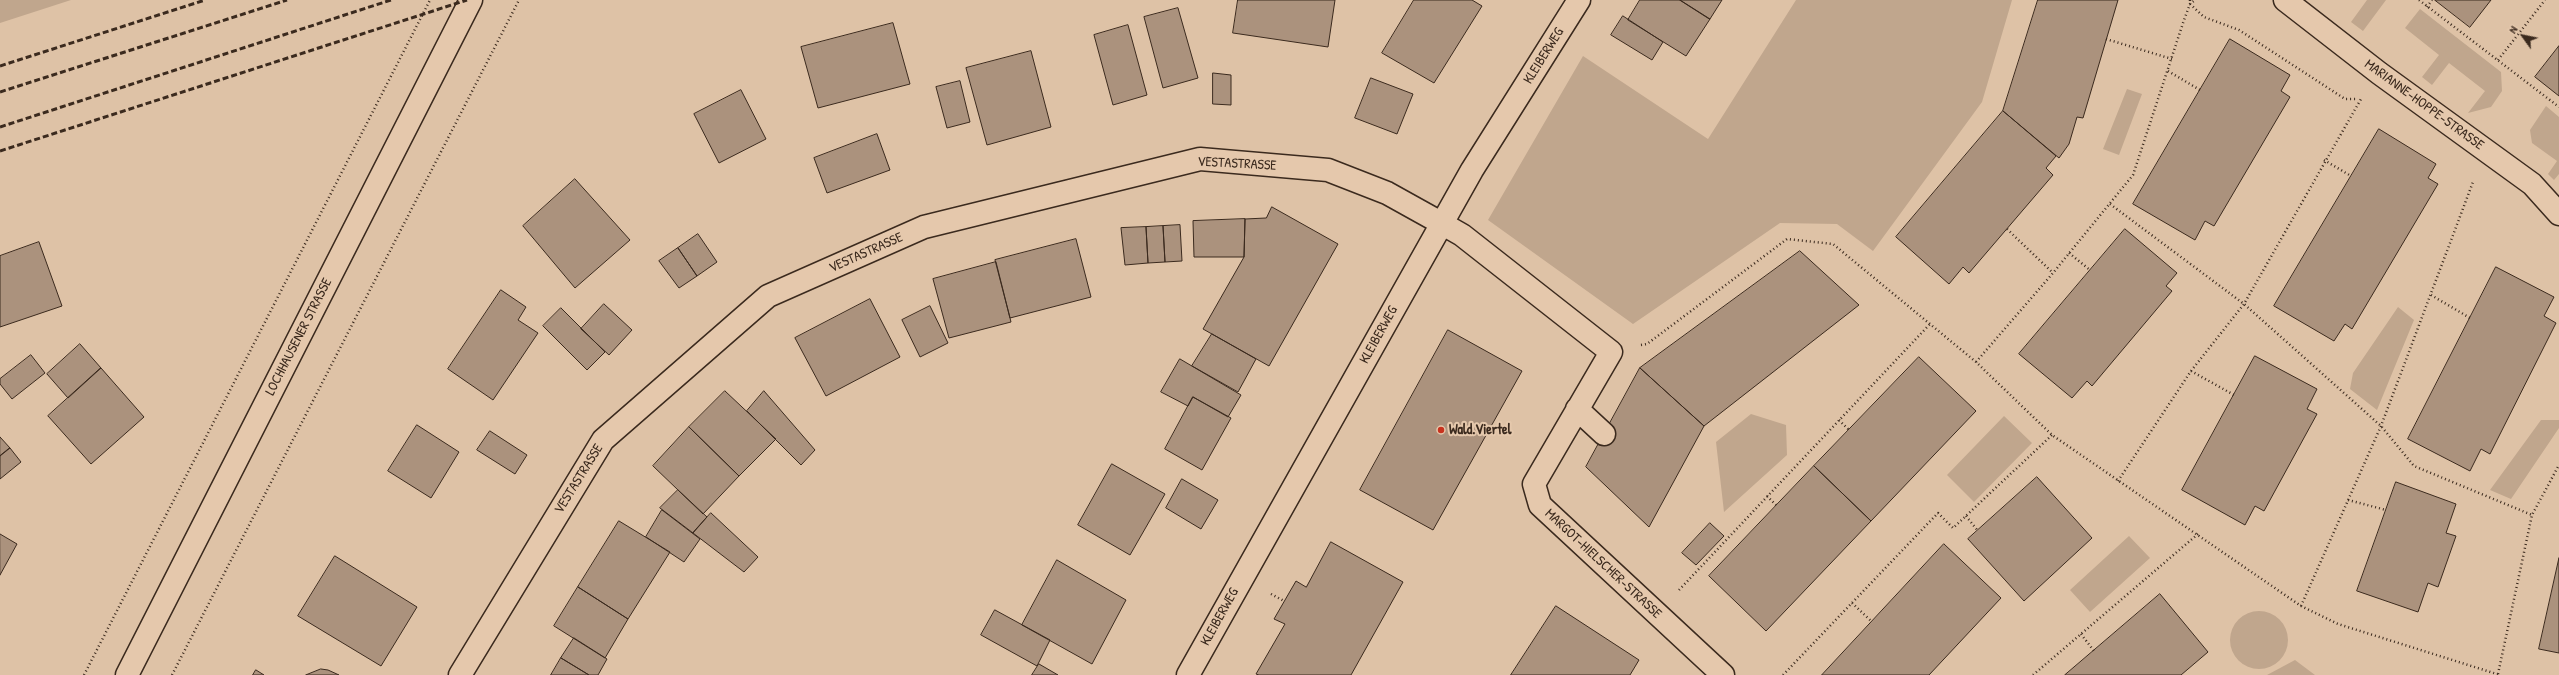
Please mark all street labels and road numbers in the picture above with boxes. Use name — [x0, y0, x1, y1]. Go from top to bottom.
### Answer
street label: KLEIBERWEG — [1520, 25, 1568, 87]
street label: MARIANNE-HOPPE-STRASSE — [2361, 56, 2487, 154]
street label: VESTASTRASSE — [1197, 154, 1277, 174]
street label: VESTASTRASSE — [826, 229, 906, 277]
street label: LOCHHAUSENER STRASSE — [262, 276, 336, 398]
street label: KLEIBERWEG — [1356, 303, 1402, 367]
street label: VESTASTRASSE — [551, 441, 607, 517]
street label: MARGOT-HIELSCHER-STRASSE — [1541, 506, 1665, 622]
street label: KLEIBERWEG — [1197, 585, 1243, 649]

